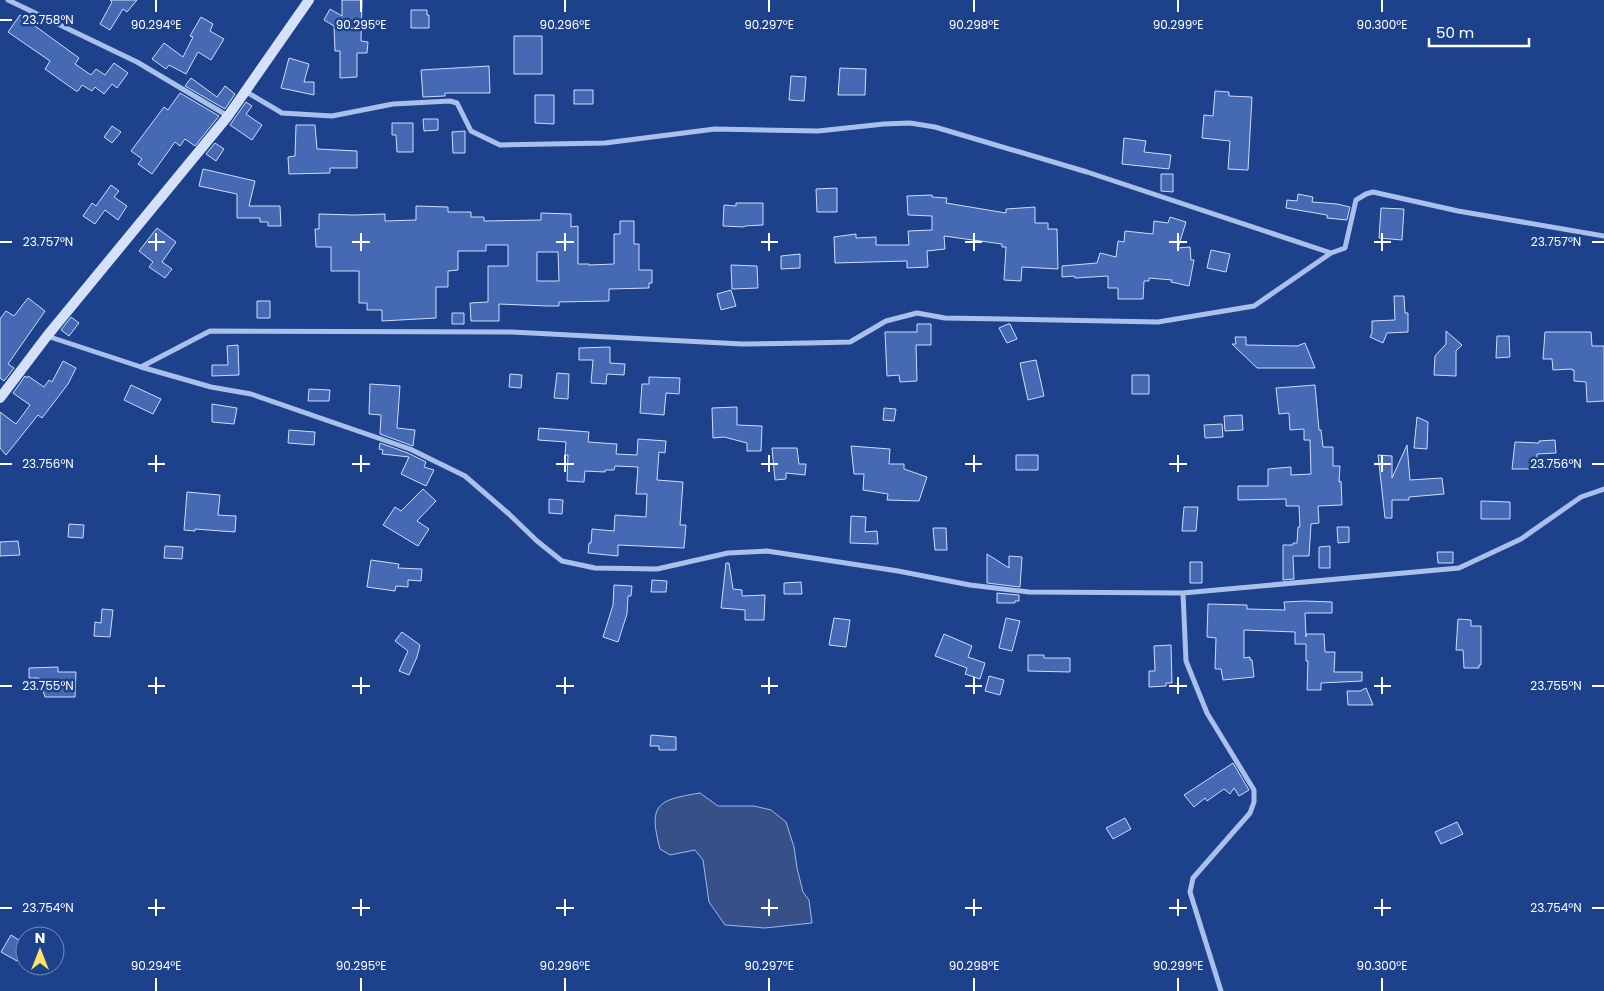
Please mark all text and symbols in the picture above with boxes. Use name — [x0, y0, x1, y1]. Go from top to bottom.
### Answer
text: 23.758°N — [22, 11, 74, 28]
scale bar — [1429, 15, 1529, 47]
text: 90.294°E — [131, 16, 181, 33]
text: 90.295°E — [336, 16, 386, 33]
text: 90.296°E — [540, 16, 590, 33]
text: 90.297°E — [744, 16, 794, 33]
text: 90.298°E — [949, 16, 999, 33]
text: 90.299°E — [1153, 16, 1203, 33]
text: 90.300°E — [1357, 16, 1407, 33]
text: 50 m — [1436, 22, 1474, 43]
text: 23.757°N — [23, 233, 73, 250]
text: 23.757°N — [1531, 233, 1581, 250]
text: 23.756°N — [22, 455, 74, 472]
text: 23.756°N — [1530, 455, 1582, 472]
text: 23.755°N — [22, 677, 74, 694]
text: 23.755°N — [1530, 677, 1582, 694]
text: 23.754°N — [22, 899, 74, 916]
text: 23.754°N — [1530, 899, 1582, 916]
north arrow — [15, 926, 65, 976]
text: N — [35, 928, 45, 948]
text: 90.294°E — [131, 957, 181, 974]
text: 90.295°E — [336, 957, 386, 974]
text: 90.296°E — [540, 957, 590, 974]
text: 90.297°E — [744, 957, 794, 974]
text: 90.298°E — [949, 957, 999, 974]
text: 90.299°E — [1153, 957, 1203, 974]
text: 90.300°E — [1357, 957, 1407, 974]

